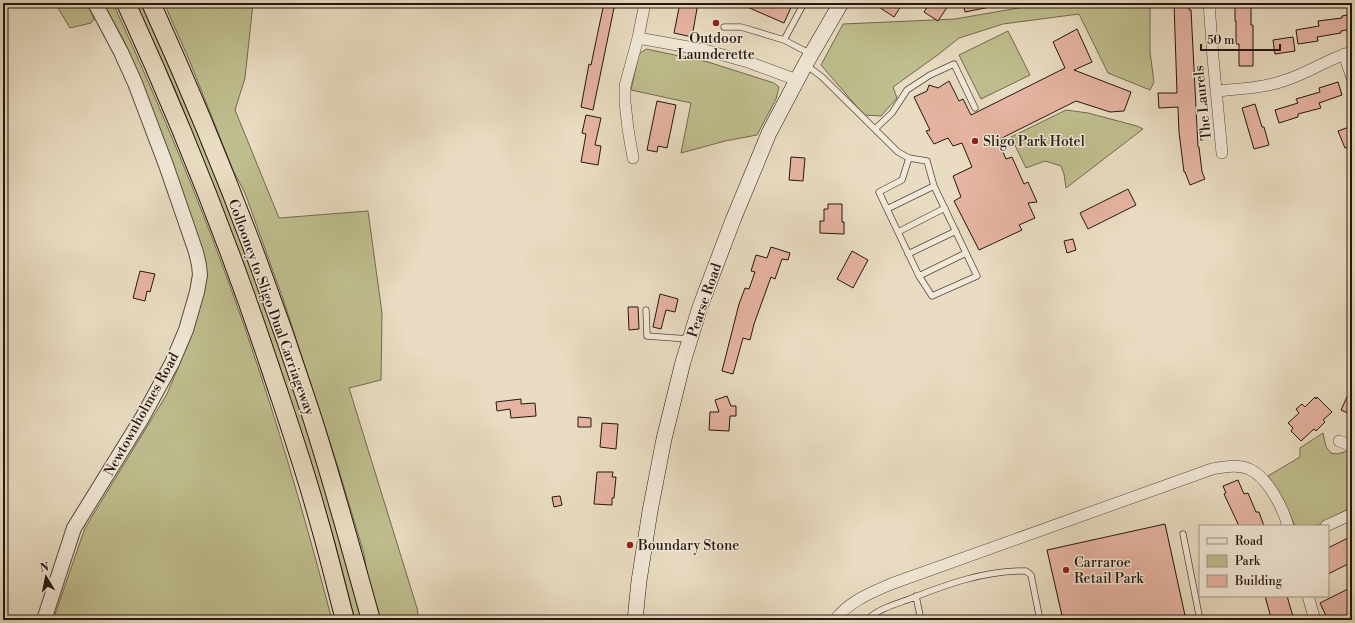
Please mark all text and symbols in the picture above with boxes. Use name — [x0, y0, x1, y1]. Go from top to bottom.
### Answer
marker: Outdoor Launderette — [711, 18, 721, 28]
scale bar — [1201, 26, 1280, 52]
place label: Outdoor Launderette — [677, 30, 755, 64]
text: 50 m — [1207, 33, 1235, 48]
street label: The Laurels — [1190, 64, 1216, 141]
place label: Sligo Park Hotel — [983, 133, 1085, 151]
marker: Sligo Park Hotel — [970, 136, 980, 146]
street label: Collooney to Sligo Dual Carriageway — [224, 197, 319, 418]
street label: Pearse Road — [684, 261, 726, 340]
street label: Newtownholmes Road — [100, 350, 183, 479]
legend — [1199, 525, 1329, 597]
text: Road — [1235, 534, 1263, 549]
place label: Boundary Stone — [637, 537, 739, 555]
marker: Boundary Stone — [625, 540, 635, 550]
place label: Carraroe Retail Park — [1074, 554, 1144, 588]
text: Park — [1235, 554, 1261, 569]
north arrow — [26, 557, 66, 597]
text: N — [39, 560, 50, 576]
marker: Carraroe Retail Park — [1061, 565, 1071, 575]
text: Building — [1234, 574, 1283, 589]

